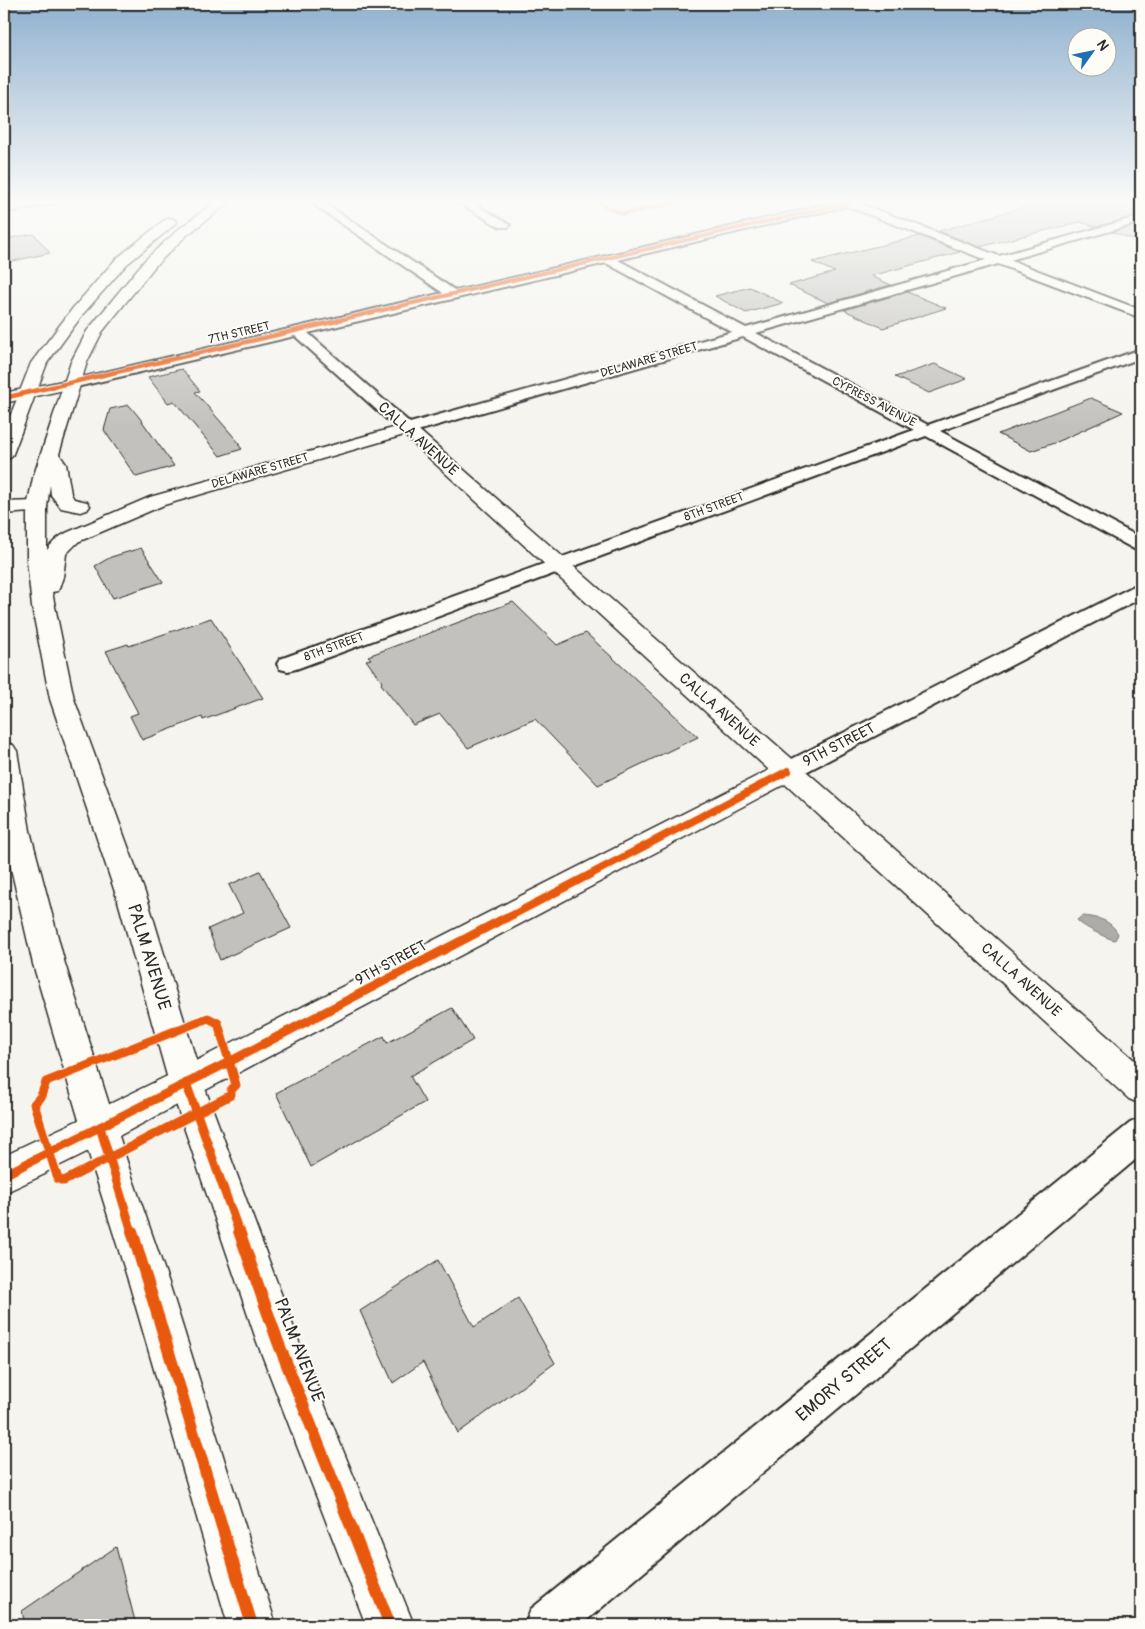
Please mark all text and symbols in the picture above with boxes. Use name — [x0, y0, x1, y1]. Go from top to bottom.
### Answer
north arrow — [1068, 28, 1118, 78]
text: N — [1093, 37, 1112, 54]
street label: 7TH STREET — [207, 319, 272, 347]
street label: DELAWARE STREET — [599, 339, 700, 381]
street label: CYPRESS AVENUE — [829, 374, 919, 430]
street label: CALLA AVENUE — [374, 398, 462, 480]
street label: DELAWARE STREET — [210, 450, 311, 492]
street label: 8TH STREET — [682, 489, 746, 525]
street label: 8TH STREET — [302, 629, 366, 665]
street label: CALLA AVENUE — [675, 669, 763, 751]
street label: 9TH STREET — [800, 719, 878, 771]
street label: PALM AVENUE — [122, 901, 176, 1013]
street label: 9TH STREET — [352, 936, 430, 990]
street label: CALLA AVENUE — [977, 939, 1065, 1021]
street label: PALM AVENUE — [269, 1295, 329, 1405]
street label: EMORY STREET — [791, 1333, 897, 1427]

